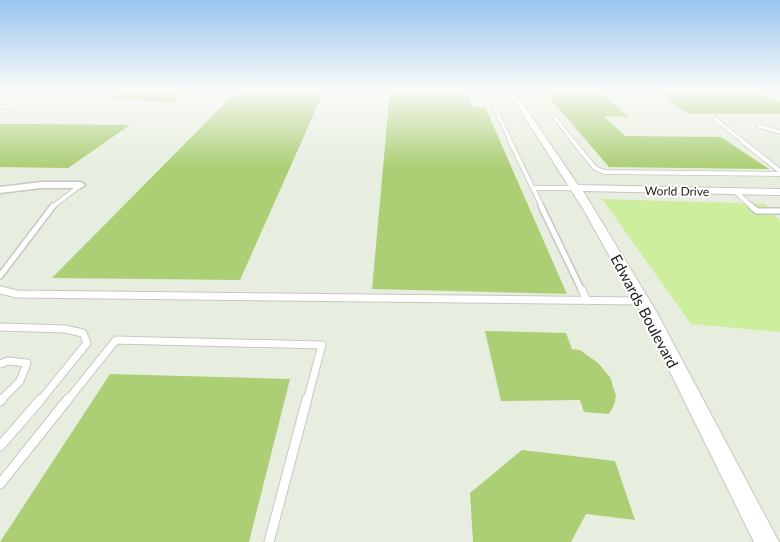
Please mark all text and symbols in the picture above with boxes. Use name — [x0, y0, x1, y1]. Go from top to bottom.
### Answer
street label: World Drive — [645, 183, 709, 199]
street label: Edwards Boulevard — [607, 251, 683, 371]

